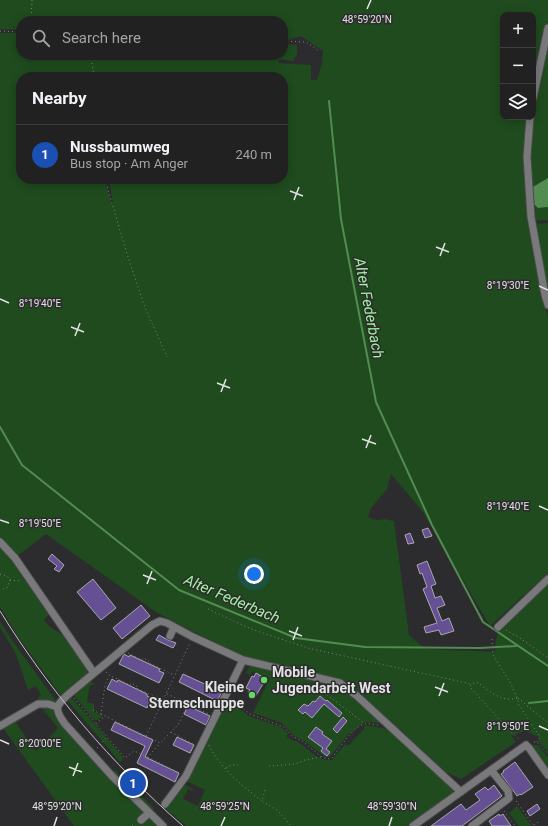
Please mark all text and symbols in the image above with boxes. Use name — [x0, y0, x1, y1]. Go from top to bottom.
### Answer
map controls — [500, 12, 536, 120]
button: + — [500, 12, 536, 48]
text: 48°59'20"N — [342, 14, 392, 25]
search box — [16, 16, 288, 60]
icon: search — [30, 27, 52, 49]
text: Search here — [62, 29, 141, 47]
button: − — [500, 48, 536, 84]
button: layers — [500, 84, 536, 120]
text: Nearby — [32, 88, 87, 108]
text: Nussbaumweg — [70, 138, 170, 156]
text: 1 — [41, 147, 49, 162]
text: 240 m — [235, 147, 272, 162]
text: Bus stop · Am Anger — [70, 156, 188, 171]
water label: Alter Federbach — [350, 255, 388, 360]
text: 8°19'30"E — [487, 280, 530, 291]
text: 8°19'40"E — [19, 298, 62, 309]
text: 8°19'40"E — [487, 501, 530, 512]
text: 8°19'50"E — [19, 518, 62, 529]
your location — [244, 564, 264, 584]
water label: Alter Federbach — [180, 570, 283, 627]
place label: Mobile Jugendarbeit West — [272, 664, 391, 696]
marker: Mobile Jugendarbeit West — [259, 675, 269, 685]
place label: Kleine Sternschnuppe — [149, 679, 244, 711]
marker: Kleine Sternschnuppe — [247, 690, 257, 700]
text: 8°19'50"E — [487, 721, 530, 732]
text: 8°20'00"E — [19, 738, 62, 749]
pin: 1 — [120, 768, 146, 798]
text: 48°59'20"N — [32, 801, 82, 812]
text: 48°59'25"N — [200, 801, 250, 812]
text: 48°59'30"N — [367, 801, 417, 812]

